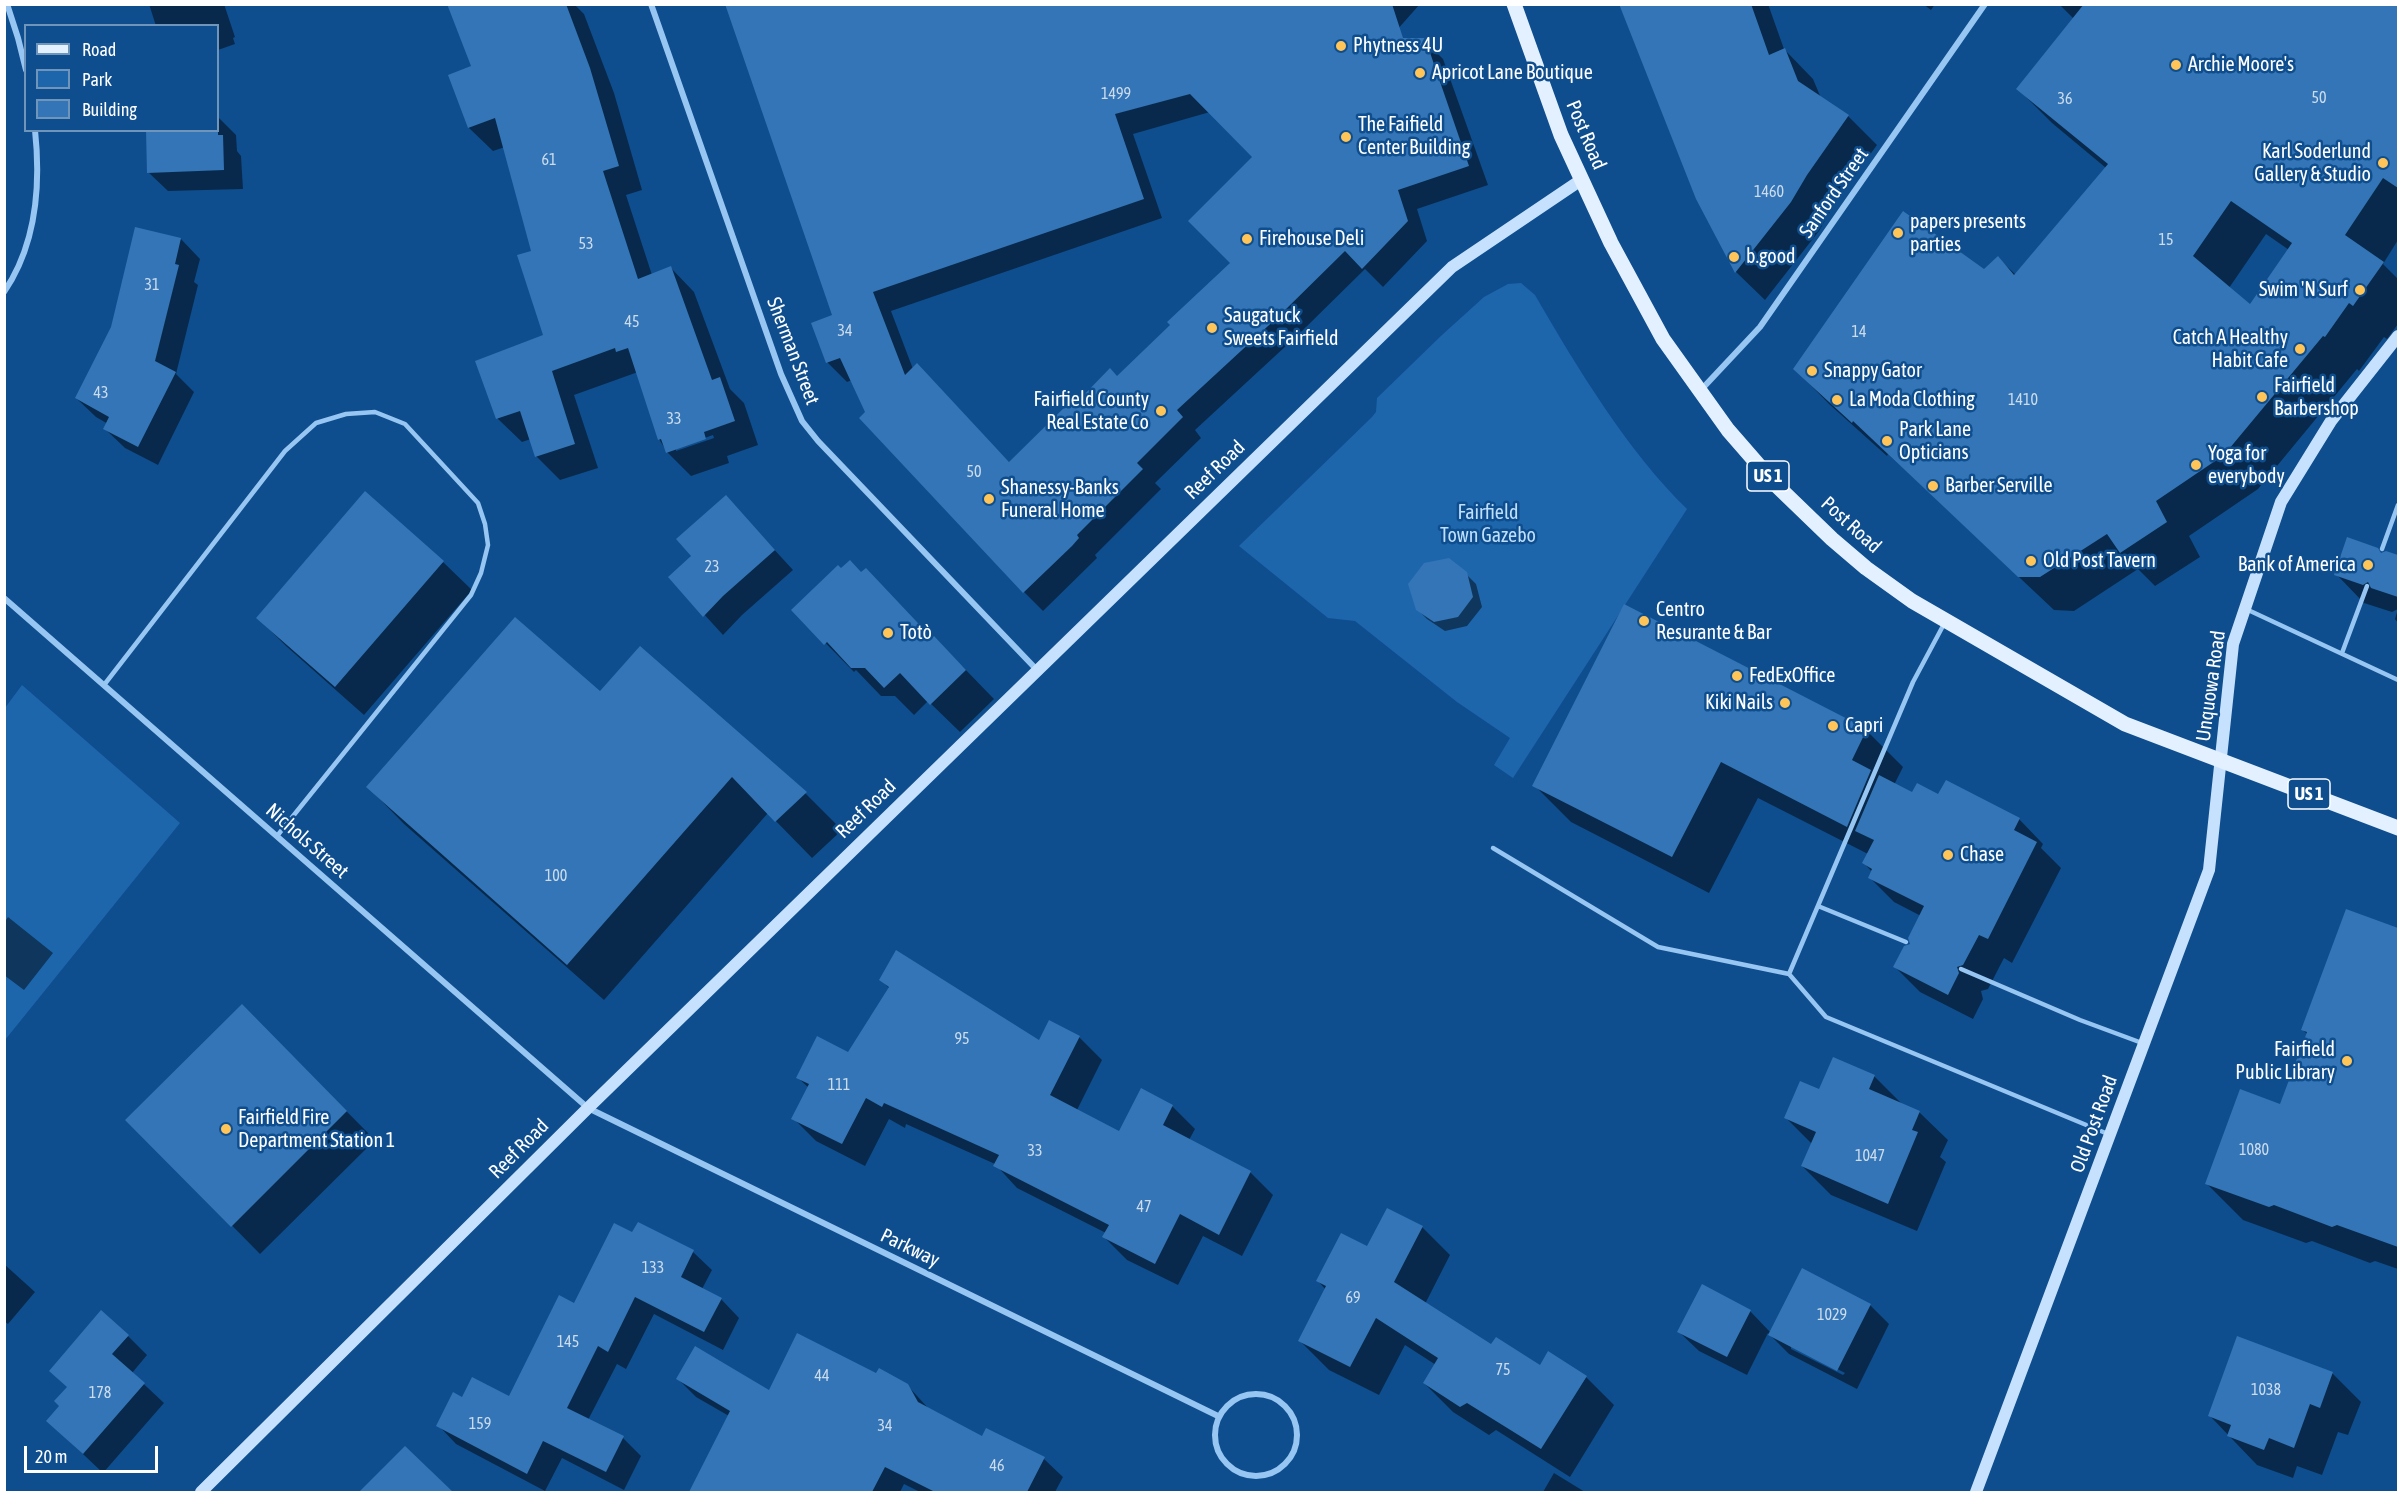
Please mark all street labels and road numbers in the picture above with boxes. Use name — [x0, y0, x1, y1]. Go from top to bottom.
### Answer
street label: Post Road — [1561, 97, 1611, 173]
street label: Sanford Street — [1794, 143, 1874, 243]
street label: Sherman Street — [762, 294, 824, 408]
street label: Reef Road — [1180, 435, 1250, 505]
road number: US 1 — [1747, 461, 1789, 491]
street label: Post Road — [1816, 492, 1886, 558]
street label: Unquowa Road — [2191, 629, 2231, 743]
street label: Reef Road — [831, 774, 901, 844]
road number: US 1 — [2288, 779, 2330, 809]
street label: Nichols Street — [261, 799, 353, 883]
street label: Old Post Road — [2065, 1072, 2123, 1176]
street label: Reef Road — [484, 1114, 554, 1184]
street label: Parkway — [877, 1223, 943, 1273]

